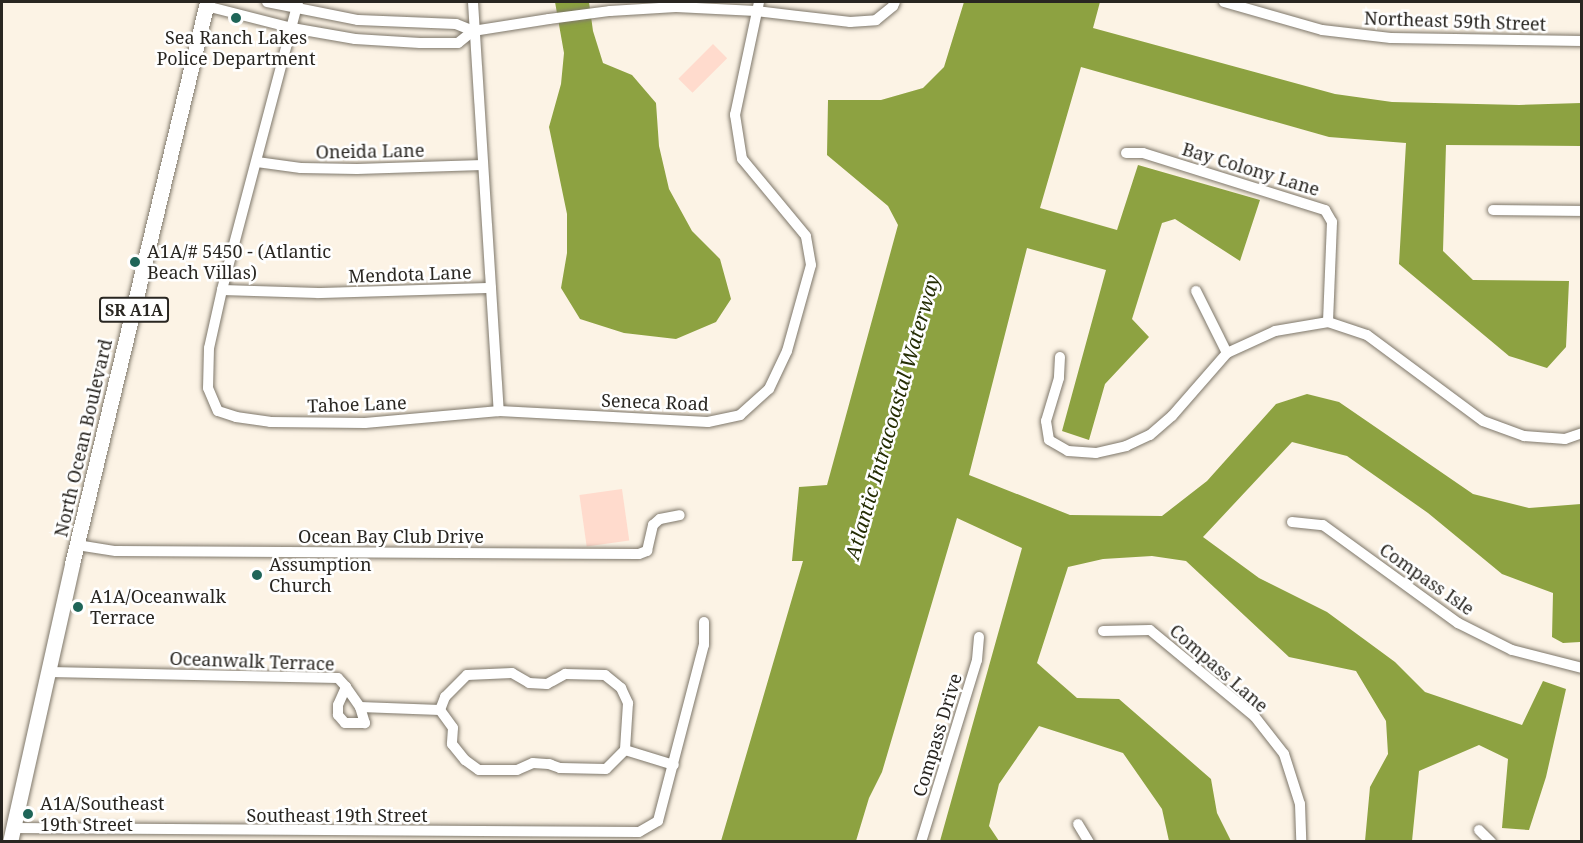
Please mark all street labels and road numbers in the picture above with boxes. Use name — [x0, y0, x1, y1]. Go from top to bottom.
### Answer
street label: Northeast 59th Street — [1364, 7, 1546, 35]
street label: Bay Colony Lane — [1180, 138, 1322, 200]
street label: Oneida Lane — [315, 139, 425, 163]
street label: Mendota Lane — [348, 261, 472, 287]
road number: SR A1A — [98, 297, 170, 323]
street label: North Ocean Boulevard — [50, 337, 116, 539]
street label: Seneca Road — [601, 389, 709, 415]
street label: Tahoe Lane — [307, 391, 407, 417]
street label: Ocean Bay Club Drive — [298, 525, 484, 547]
street label: Compass Isle — [1376, 538, 1478, 620]
street label: Compass Lane — [1165, 619, 1273, 717]
street label: Oceanwalk Terrace — [169, 647, 335, 675]
street label: Compass Drive — [908, 671, 966, 799]
street label: Southeast 19th Street — [246, 804, 428, 826]

